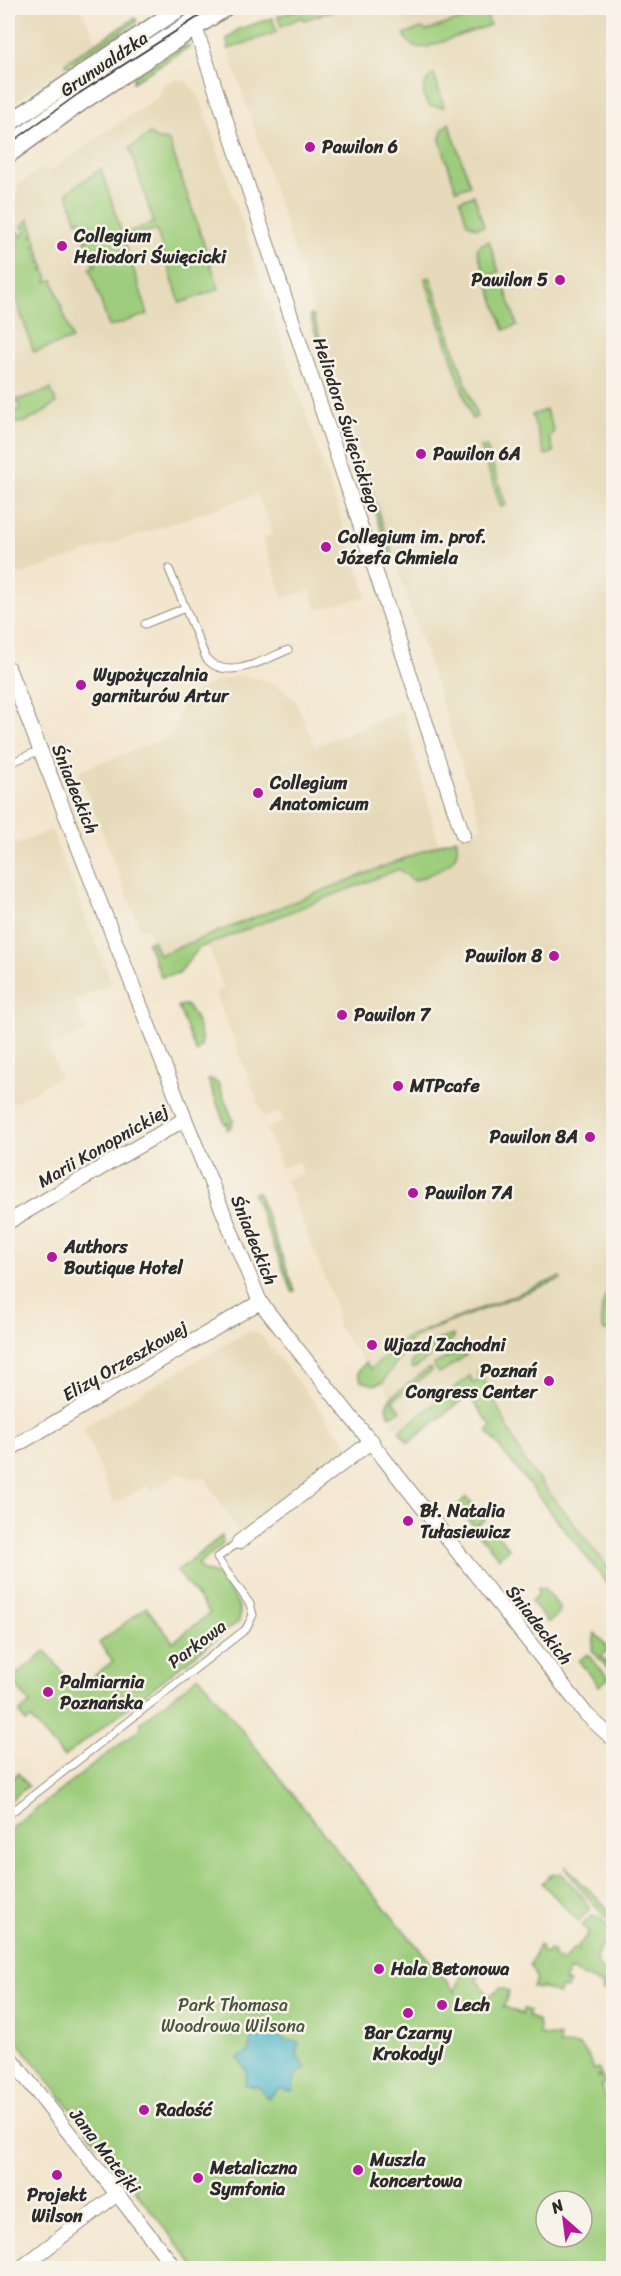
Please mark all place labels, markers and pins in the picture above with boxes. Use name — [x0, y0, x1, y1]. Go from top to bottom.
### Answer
place label: Pawilon 6 — [322, 131, 398, 163]
marker: Pawilon 6 — [303, 140, 317, 154]
place label: Collegium Heliodori Święcicki — [73, 220, 227, 273]
marker: Collegium Heliodori Święcicki — [55, 239, 69, 253]
place label: Pawilon 5 — [471, 264, 548, 296]
marker: Pawilon 5 — [553, 273, 567, 287]
place label: Pawilon 6A — [433, 438, 521, 470]
marker: Pawilon 6A — [414, 447, 428, 461]
place label: Collegium im. prof. Józefa Chmiela — [337, 521, 487, 574]
marker: Collegium im. prof. Józefa Chmiela — [319, 540, 333, 554]
place label: Wypożyczalnia garniturów Artur — [91, 659, 230, 712]
marker: Wypożyczalnia garniturów Artur — [74, 678, 88, 692]
place label: Collegium Anatomicum — [269, 767, 369, 820]
marker: Collegium Anatomicum — [251, 786, 265, 800]
place label: Pawilon 8 — [465, 940, 542, 972]
marker: Pawilon 8 — [547, 949, 561, 963]
place label: Pawilon 7 — [354, 999, 432, 1031]
marker: Pawilon 7 — [335, 1008, 349, 1022]
place label: MTPcafe — [409, 1070, 480, 1102]
marker: MTPcafe — [391, 1079, 405, 1093]
place label: Pawilon 8A — [489, 1121, 578, 1153]
marker: Pawilon 8A — [583, 1130, 597, 1144]
place label: Pawilon 7A — [425, 1177, 513, 1209]
marker: Pawilon 7A — [406, 1186, 420, 1200]
place label: Authors Boutique Hotel — [63, 1231, 183, 1284]
marker: Authors Boutique Hotel — [45, 1250, 59, 1264]
place label: Wjazd Zachodni — [384, 1329, 507, 1361]
marker: Wjazd Zachodni — [365, 1338, 379, 1352]
place label: Poznań Congress Center — [405, 1355, 539, 1408]
marker: Poznań Congress Center — [542, 1374, 556, 1388]
place label: Bł. Natalia Tułasiewicz — [420, 1495, 512, 1548]
marker: Bł. Natalia Tułasiewicz — [401, 1514, 415, 1528]
place label: Palmiarnia Poznańska — [60, 1666, 145, 1719]
marker: Palmiarnia Poznańska — [41, 1685, 55, 1699]
place label: Hala Betonowa — [390, 1953, 510, 1985]
marker: Hala Betonowa — [372, 1962, 386, 1976]
place label: Lech — [454, 1989, 491, 2021]
marker: Lech — [435, 1998, 449, 2012]
marker: Bar Czarny Krokodyl — [401, 2006, 415, 2020]
place label: Bar Czarny Krokodyl — [364, 2017, 453, 2070]
place label: Radość — [155, 2094, 214, 2126]
marker: Radość — [137, 2103, 151, 2117]
place label: Muszla koncertowa — [369, 2144, 462, 2197]
place label: Metaliczna Symfonia — [209, 2152, 297, 2205]
marker: Muszla koncertowa — [351, 2163, 365, 2177]
marker: Projekt Wilson — [50, 2168, 64, 2182]
marker: Metaliczna Symfonia — [191, 2171, 205, 2185]
place label: Projekt Wilson — [27, 2179, 87, 2232]

